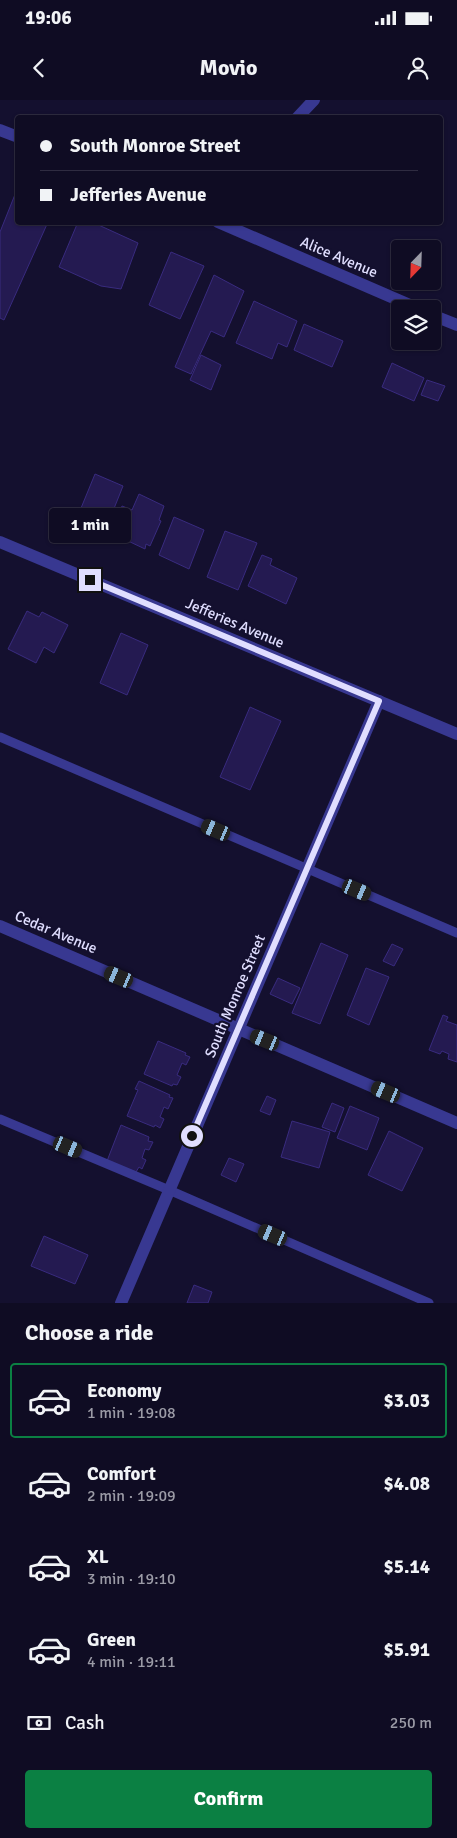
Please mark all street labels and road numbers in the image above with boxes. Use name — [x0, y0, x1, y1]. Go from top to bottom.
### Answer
street label: Alice Avenue — [298, 233, 380, 281]
street label: Jefferies Avenue — [183, 594, 287, 652]
street label: Cedar Avenue — [12, 907, 100, 957]
street label: South Monroe Street — [201, 932, 269, 1060]

